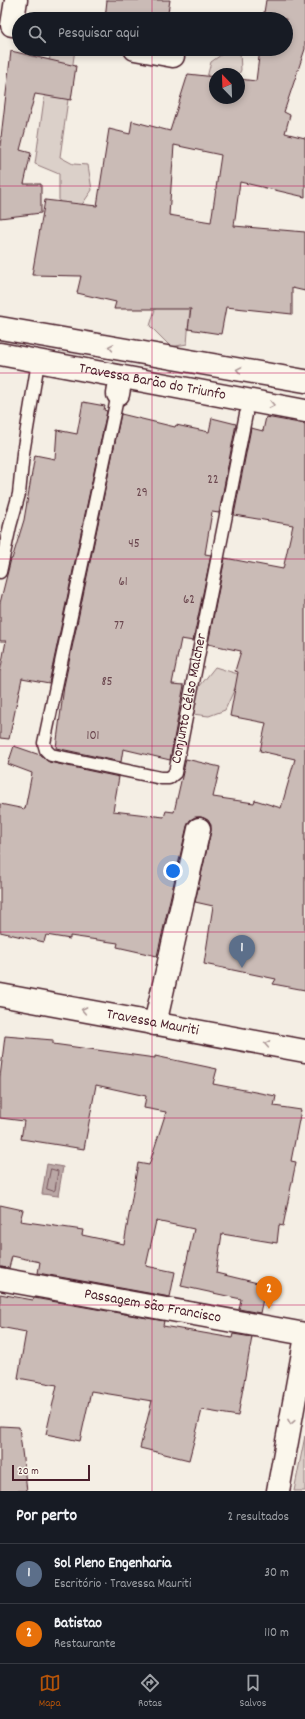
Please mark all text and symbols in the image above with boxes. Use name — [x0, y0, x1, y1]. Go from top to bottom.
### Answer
search box — [12, 12, 293, 56]
icon: search — [26, 23, 48, 45]
text: Pesquisar aqui — [58, 23, 139, 45]
north arrow — [209, 68, 245, 104]
one-way arrow — [108, 344, 114, 352]
street label: Travessa Barão do Triunfo — [77, 358, 228, 407]
one-way arrow — [236, 366, 242, 374]
one-way arrow — [269, 401, 275, 409]
house number: 22 — [207, 471, 219, 490]
house number: 29 — [136, 484, 148, 503]
house number: 45 — [128, 535, 140, 554]
house number: 61 — [118, 573, 128, 592]
house number: 62 — [183, 591, 195, 610]
house number: 77 — [114, 617, 124, 636]
street label: Conjunto Célso Malcher — [166, 631, 213, 766]
house number: 85 — [101, 673, 113, 692]
house number: 101 — [87, 727, 99, 746]
your location — [163, 861, 183, 881]
pin: 1 — [229, 935, 255, 968]
street label: Travessa Mauriti — [104, 1004, 201, 1042]
one-way arrow — [81, 1007, 87, 1015]
one-way arrow — [264, 1041, 270, 1049]
pin: 2 — [256, 1276, 282, 1309]
street label: Passagem São Francisco — [82, 1283, 223, 1330]
one-way arrow — [287, 1419, 295, 1425]
scale bar — [12, 1463, 90, 1482]
text: 20 m — [18, 1464, 39, 1480]
text: Por perto — [16, 1505, 77, 1529]
text: 2 resultados — [227, 1508, 289, 1527]
text: Sol Pleno Engenharia — [54, 1553, 171, 1575]
text: 1 — [28, 1564, 30, 1583]
text: 30 m — [264, 1564, 289, 1583]
text: Escritório · Travessa Mauriti — [54, 1575, 191, 1594]
text: Batistao — [54, 1613, 102, 1635]
text: 2 — [26, 1624, 32, 1643]
text: 110 m — [264, 1624, 289, 1643]
text: Restaurante — [54, 1635, 115, 1654]
tab: Mapa — [39, 1672, 61, 1712]
tab: Rotas — [138, 1672, 162, 1712]
tab: Salvos — [240, 1672, 266, 1712]

